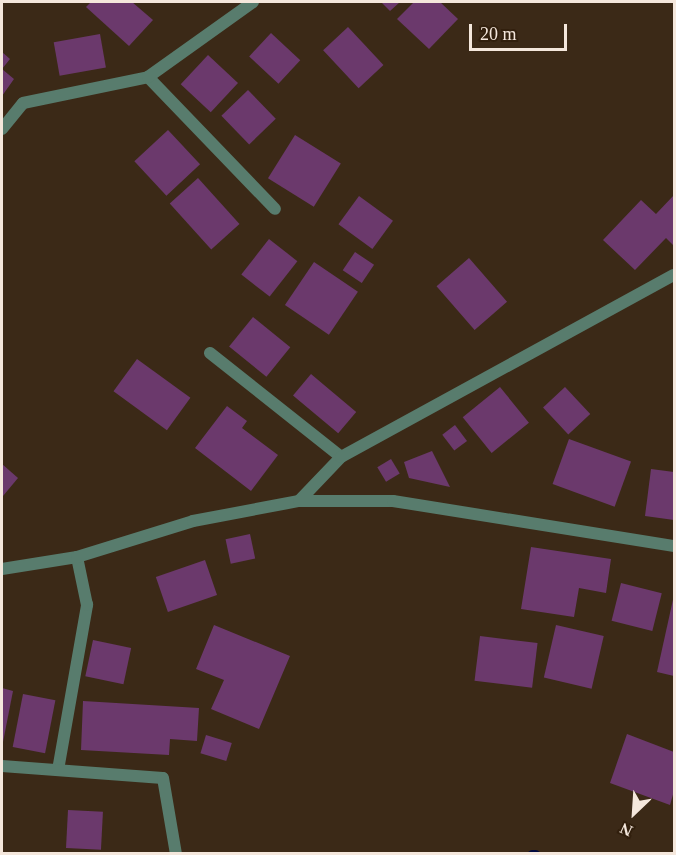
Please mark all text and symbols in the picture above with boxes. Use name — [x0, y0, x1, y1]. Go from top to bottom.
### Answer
scale bar — [472, 12, 570, 50]
text: 20 m — [480, 24, 517, 44]
north arrow — [604, 783, 664, 843]
text: N — [617, 820, 635, 840]

